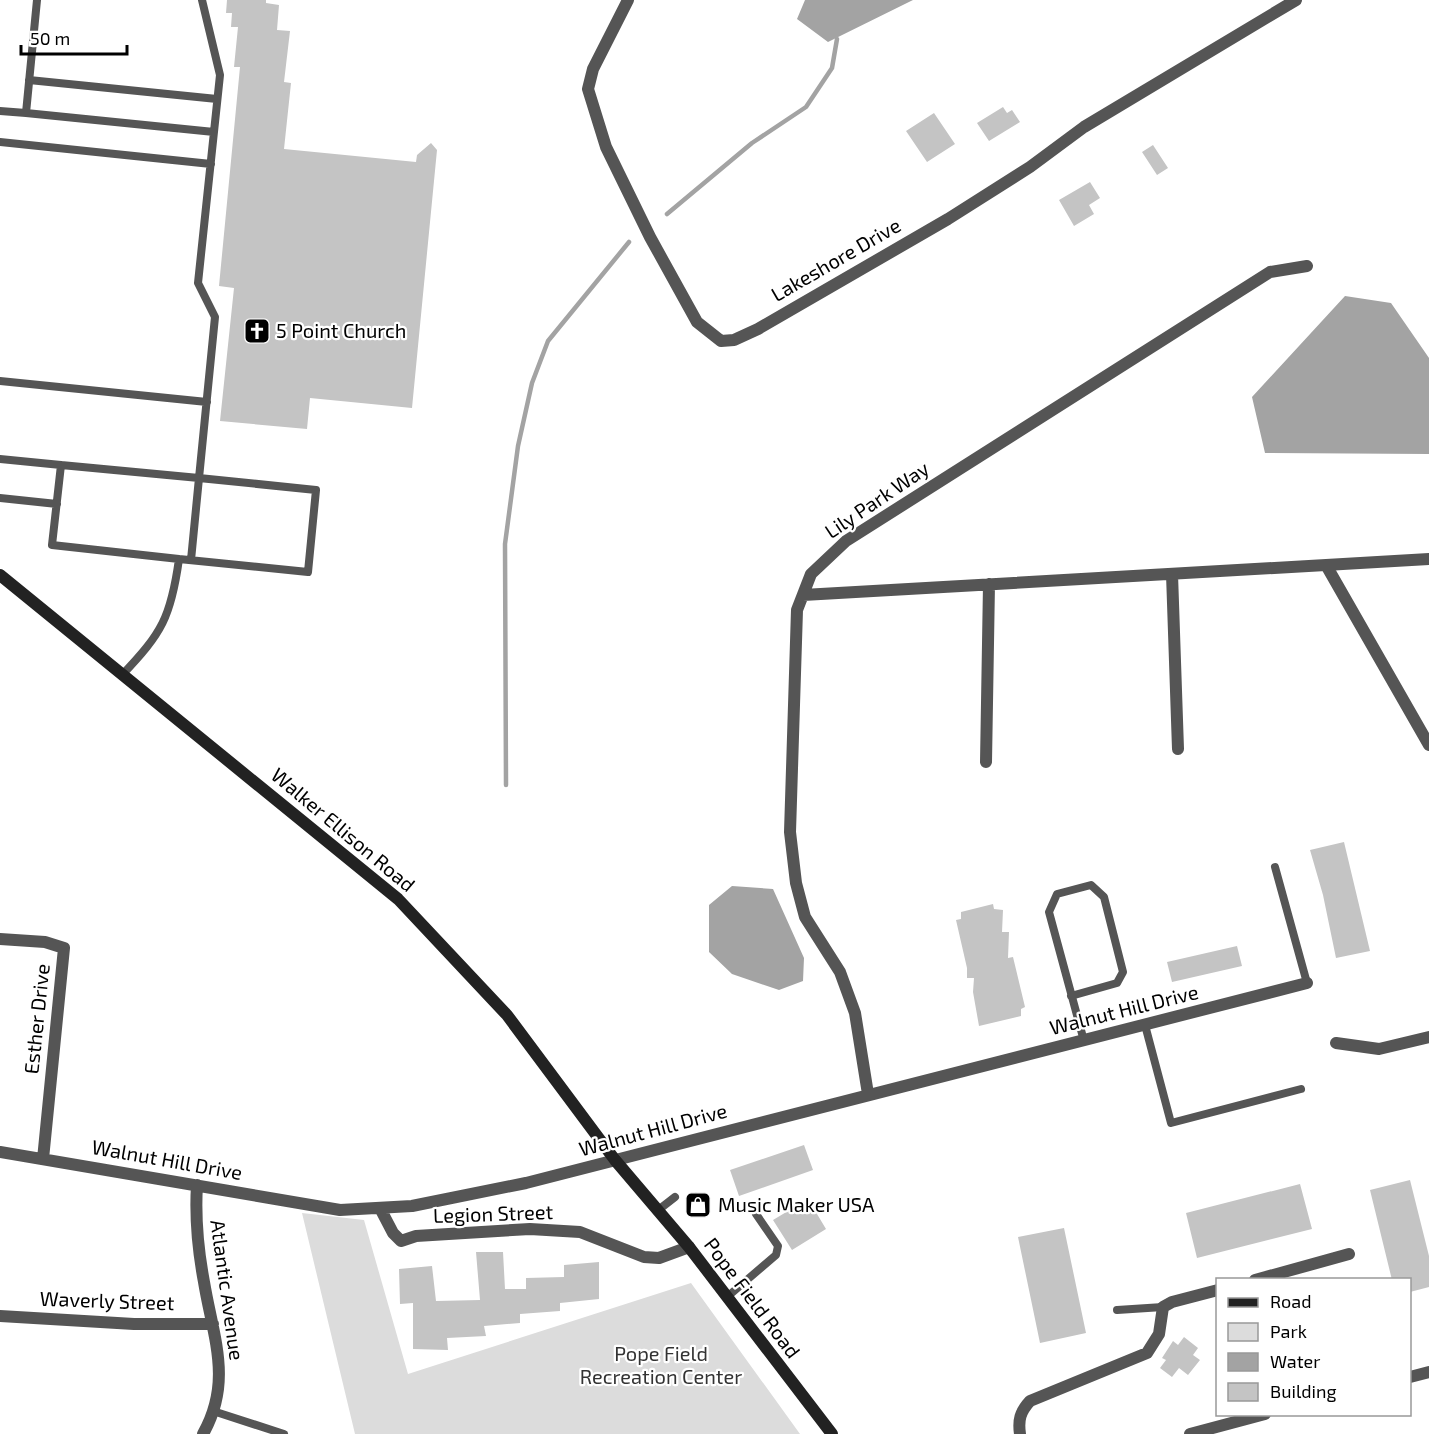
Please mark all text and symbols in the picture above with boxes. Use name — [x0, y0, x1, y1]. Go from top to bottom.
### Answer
scale bar — [21, 18, 128, 56]
text: 50 m — [30, 27, 70, 49]
street label: Lakeshore Drive — [767, 212, 904, 306]
church icon: 5 Point Church — [242, 316, 272, 346]
place label: 5 Point Church — [276, 318, 406, 342]
street label: Lily Park Way — [820, 455, 933, 543]
street label: Walker Ellison Road — [267, 762, 420, 896]
street label: Esther Drive — [18, 962, 54, 1075]
street label: Walnut Hill Drive — [1047, 979, 1201, 1039]
street label: Walnut Hill Drive — [576, 1098, 729, 1160]
street label: Walnut Hill Drive — [90, 1134, 244, 1184]
shop icon: Music Maker USA — [683, 1190, 713, 1220]
place label: Music Maker USA — [718, 1192, 875, 1216]
street label: Legion Street — [433, 1199, 554, 1227]
street label: Atlantic Avenue — [206, 1218, 250, 1362]
street label: Pope Field Road — [700, 1233, 806, 1362]
legend — [1216, 1278, 1411, 1416]
street label: Waverly Street — [39, 1286, 175, 1314]
text: Road — [1270, 1290, 1311, 1312]
text: Park — [1270, 1320, 1307, 1342]
park label: Pope Field Recreation Center — [580, 1341, 742, 1388]
text: Water — [1270, 1350, 1320, 1372]
text: Building — [1270, 1380, 1337, 1402]

